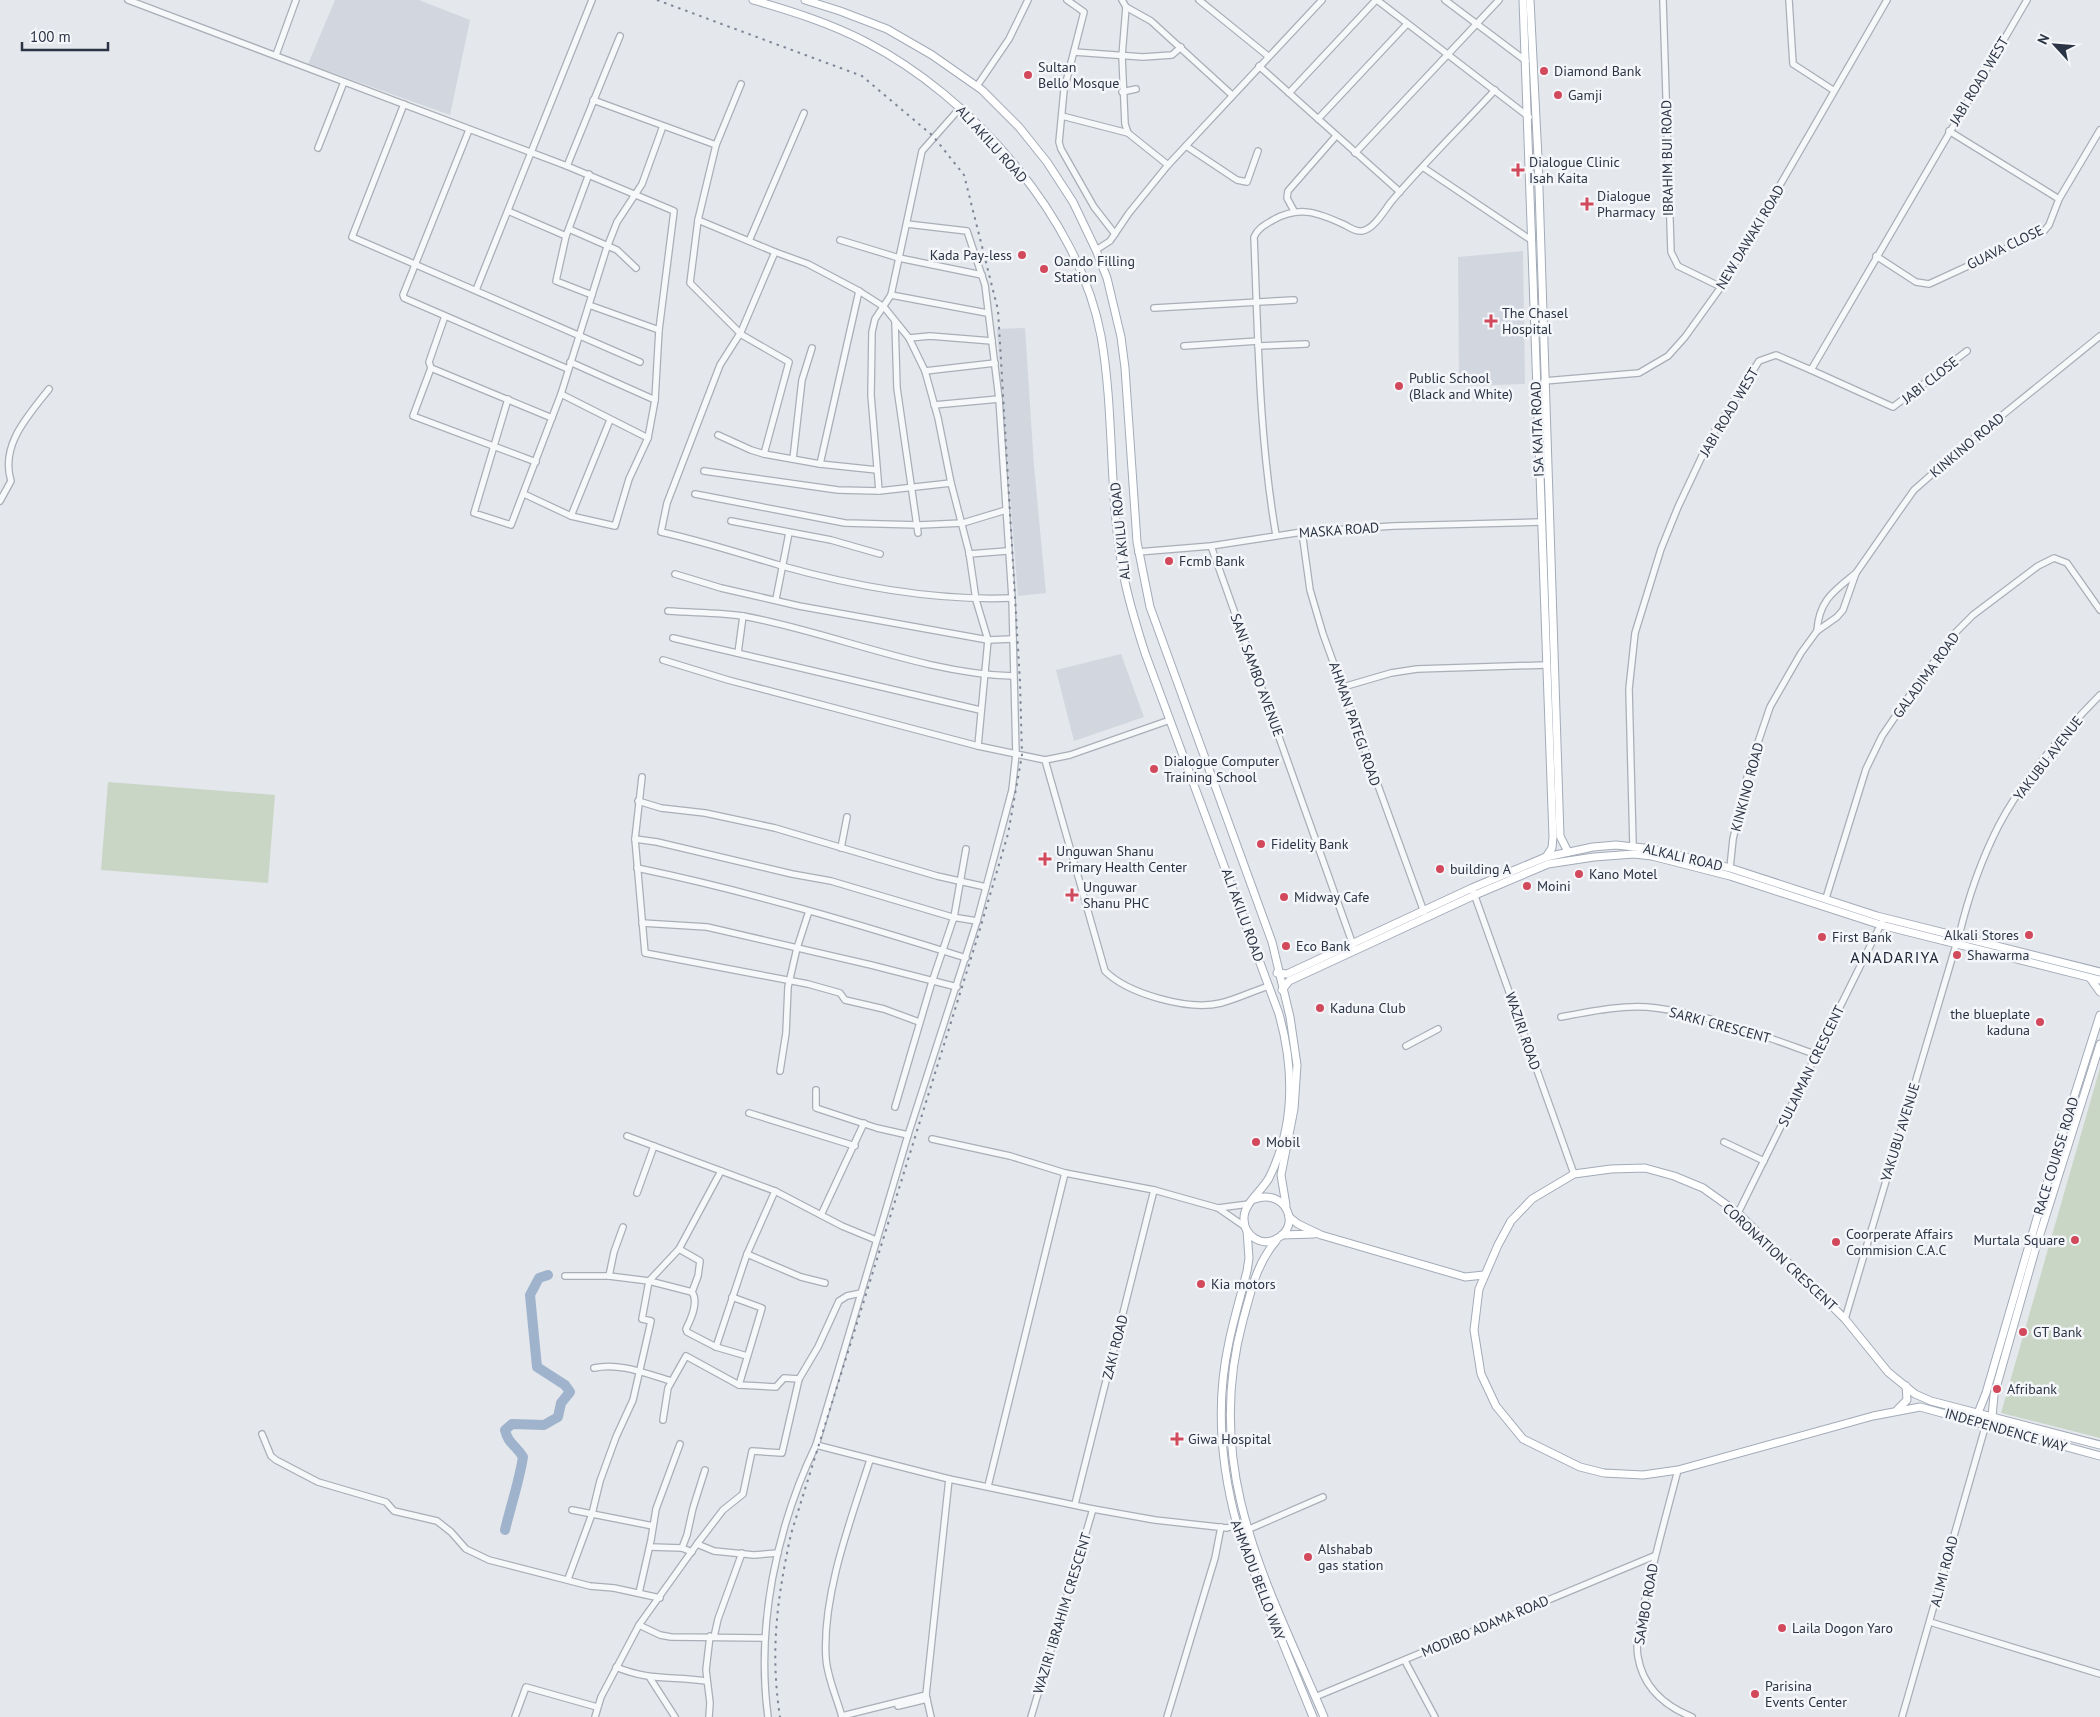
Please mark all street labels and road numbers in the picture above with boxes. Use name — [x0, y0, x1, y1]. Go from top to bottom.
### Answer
street label: JABI ROAD WEST — [1945, 33, 2013, 129]
street label: IBRAHIM BUI ROAD — [1657, 100, 1677, 216]
street label: ALI AKILU ROAD — [953, 102, 1031, 186]
street label: NEW DAWAKI ROAD — [1712, 182, 1788, 292]
street label: GUAVA CLOSE — [1964, 221, 2046, 273]
street label: JABI CLOSE — [1897, 352, 1962, 408]
street label: JABI ROAD WEST — [1695, 364, 1763, 460]
street label: ISA KAITA ROAD — [1526, 381, 1548, 477]
street label: KINKINO ROAD — [1926, 409, 2008, 481]
street label: ALI AKILU ROAD — [1106, 481, 1134, 581]
street label: MASKA ROAD — [1298, 518, 1380, 542]
street label: SANI SAMBO AVENUE — [1226, 611, 1288, 739]
street label: GALADIMA ROAD — [1889, 628, 1963, 722]
street label: AHMAN PATEGI ROAD — [1325, 660, 1385, 788]
street label: YAKUBU AVENUE — [2009, 712, 2087, 804]
street label: KINKINO ROAD — [1726, 740, 1768, 834]
street label: ALKALI ROAD — [1641, 839, 1725, 875]
street label: ALI AKILU ROAD — [1218, 866, 1268, 964]
street label: WAZIRI ROAD — [1501, 990, 1545, 1072]
street label: SULAIMAN CRESCENT — [1774, 1002, 1848, 1130]
street label: SARKI CRESCENT — [1667, 1003, 1773, 1047]
street label: YAKUBU AVENUE — [1876, 1080, 1924, 1184]
street label: RACE COURSE ROAD — [2029, 1095, 2083, 1217]
street label: CORONATION CRESCENT — [1719, 1199, 1841, 1315]
street label: ZAKI ROAD — [1098, 1313, 1132, 1381]
street label: INDEPENDENCE WAY — [1943, 1404, 2069, 1456]
street label: AHMADU BELLO WAY — [1227, 1517, 1289, 1643]
street label: WAZIRI IBRAHIM CRESCENT — [1029, 1530, 1095, 1696]
street label: ALIMI ROAD — [1926, 1534, 1962, 1608]
street label: SAMBO ROAD — [1630, 1562, 1662, 1646]
street label: MODIBO ADAMA ROAD — [1419, 1591, 1551, 1661]

